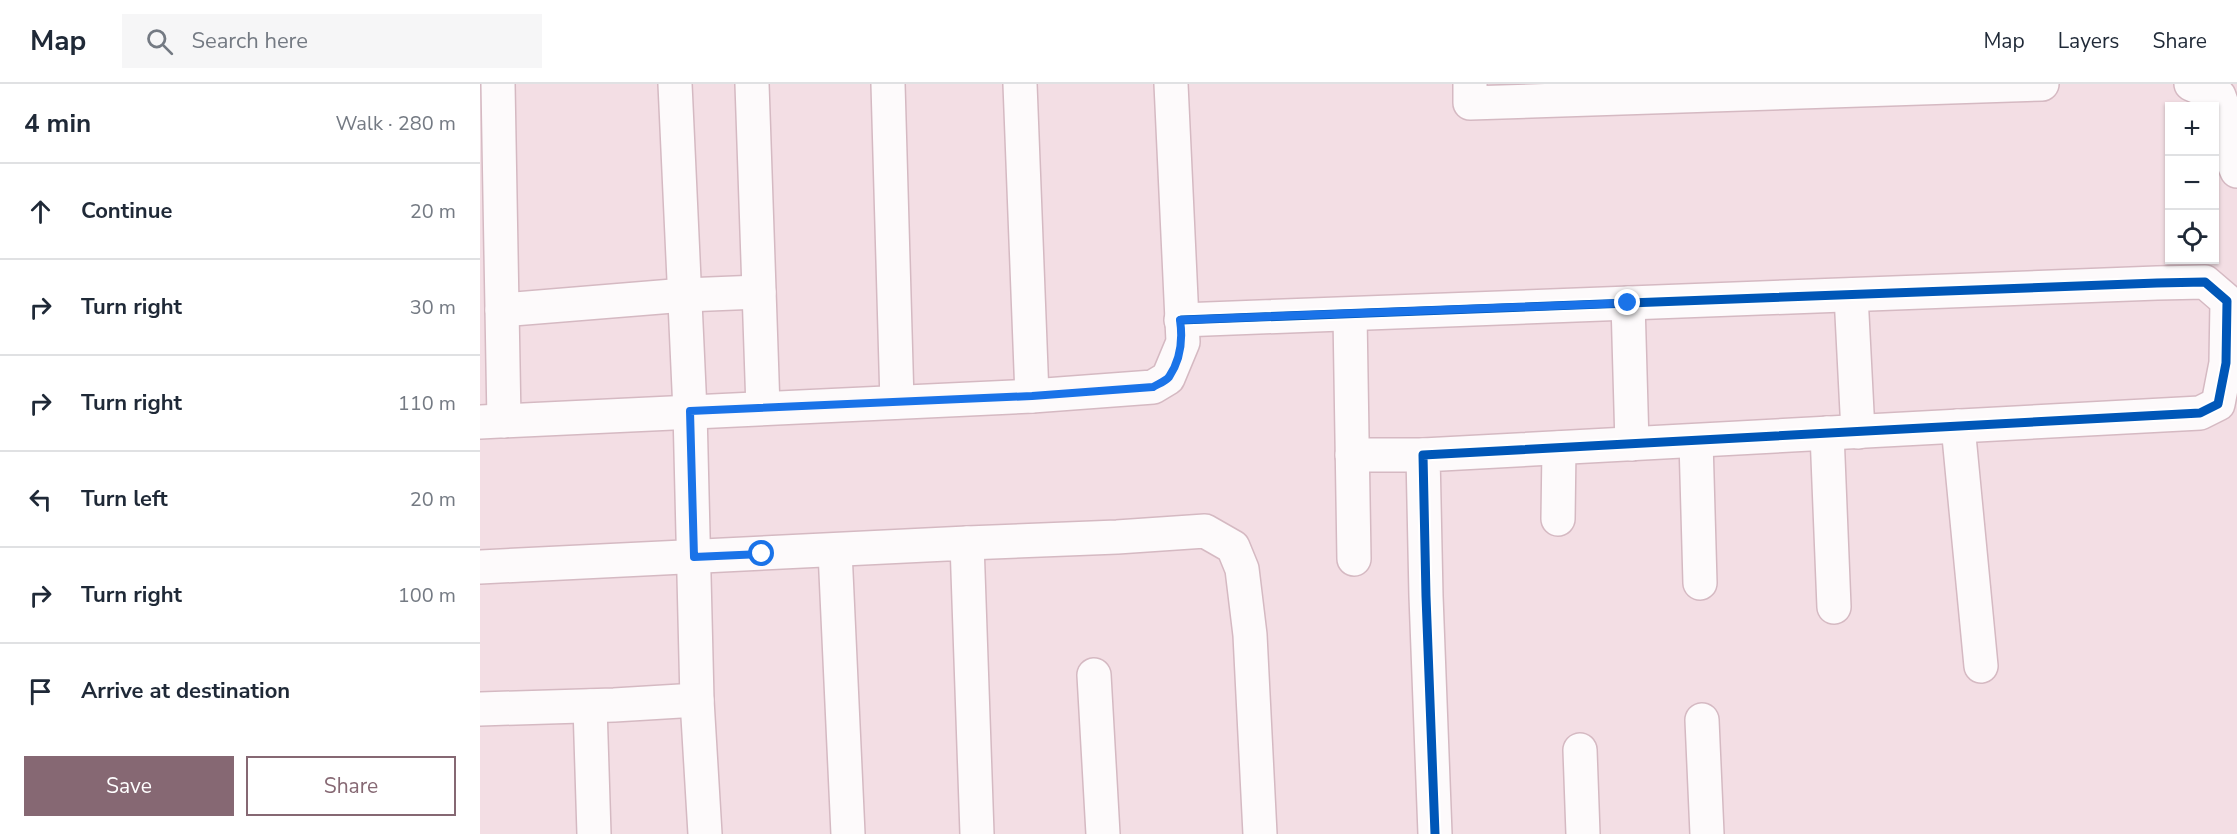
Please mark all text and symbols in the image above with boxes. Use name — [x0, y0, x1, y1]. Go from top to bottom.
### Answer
search box — [122, 14, 542, 68]
text: Map — [30, 22, 86, 60]
icon: search — [143, 25, 176, 58]
text: Search here — [191, 26, 308, 56]
text: Map — [1983, 27, 2025, 55]
text: Layers — [2058, 27, 2119, 55]
text: Share — [2152, 27, 2207, 55]
map controls — [2165, 102, 2219, 264]
button: + — [2165, 102, 2219, 156]
text: 4 min — [24, 106, 91, 141]
text: Walk · 280 m — [336, 110, 456, 137]
button: − — [2165, 156, 2219, 210]
icon: ahead — [24, 195, 57, 228]
text: Continue — [81, 196, 172, 226]
text: 20 m — [410, 198, 456, 225]
button: locate — [2165, 210, 2219, 264]
route end — [1614, 289, 1640, 315]
icon: right — [24, 291, 57, 324]
text: Turn right — [81, 292, 182, 322]
text: 30 m — [410, 294, 456, 321]
icon: right — [24, 387, 57, 420]
text: Turn right — [81, 388, 182, 418]
text: 110 m — [398, 390, 456, 417]
icon: left — [24, 483, 57, 516]
text: Turn left — [81, 484, 168, 514]
text: 20 m — [410, 486, 456, 513]
route start — [748, 540, 774, 566]
icon: right — [24, 579, 57, 612]
text: Turn right — [81, 580, 182, 610]
text: 100 m — [398, 582, 456, 609]
icon: arrive — [24, 675, 57, 708]
text: Arrive at destination — [81, 676, 290, 706]
button: Save — [24, 756, 234, 816]
button: Share — [246, 756, 456, 816]

